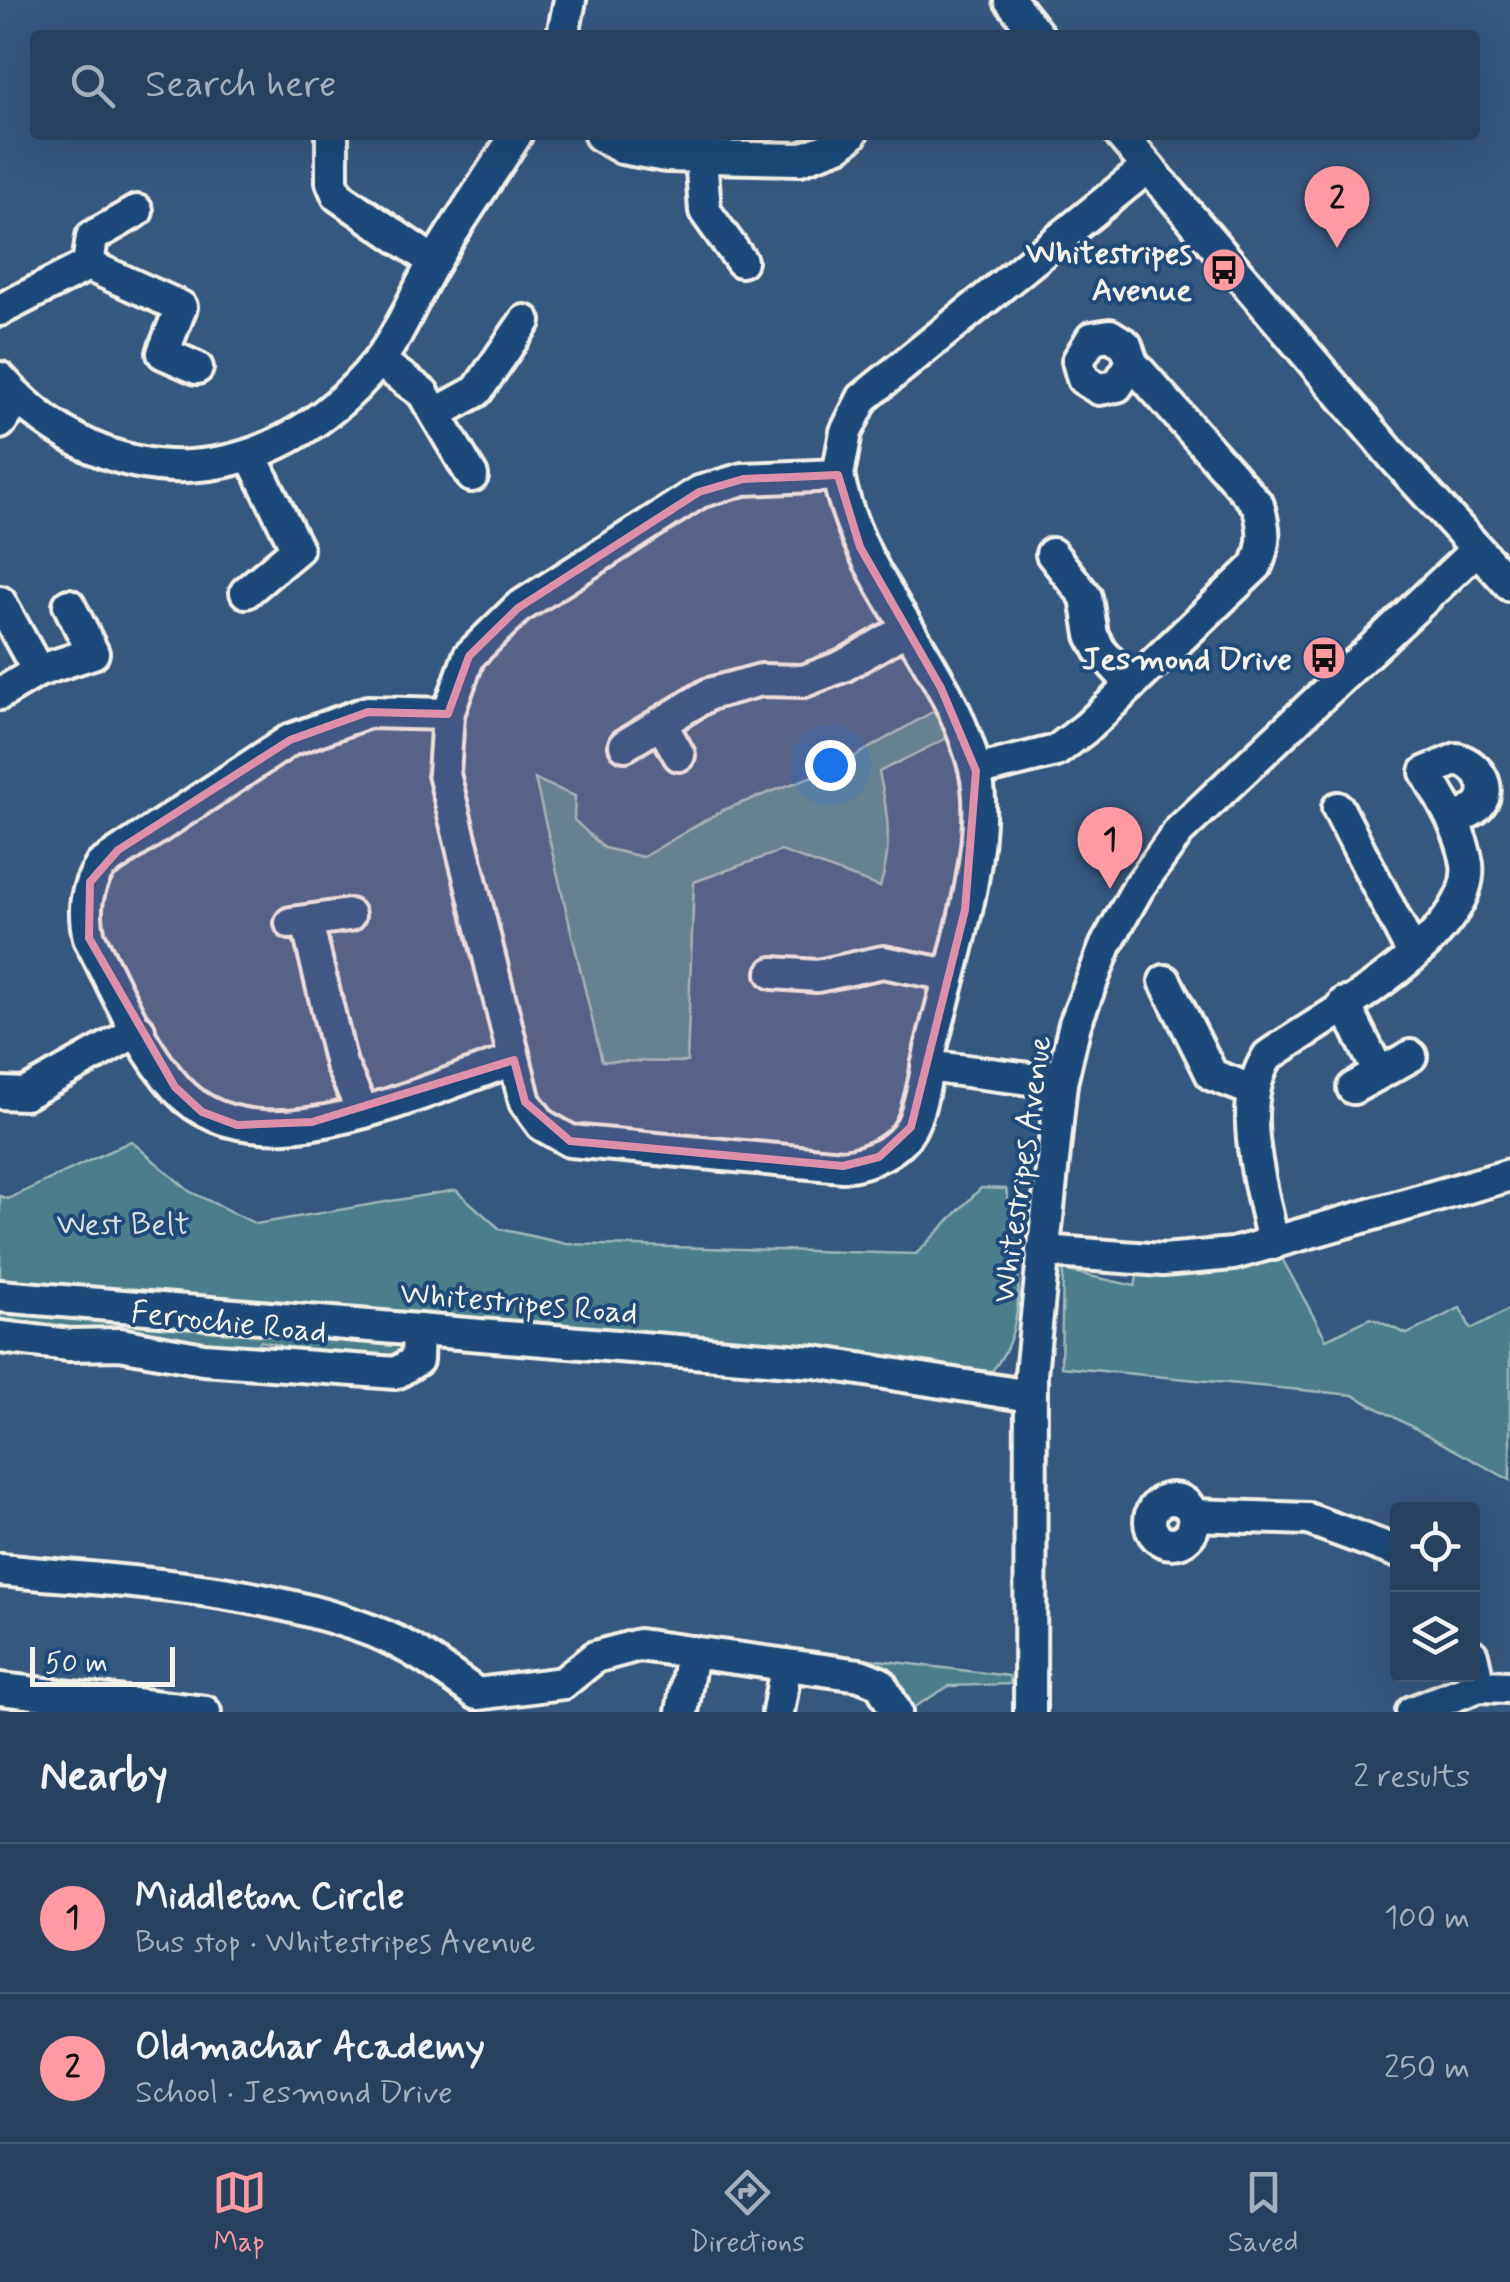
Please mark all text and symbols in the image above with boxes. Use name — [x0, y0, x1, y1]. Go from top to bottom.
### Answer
search box — [30, 30, 1480, 140]
icon: search — [65, 58, 120, 113]
text: Search here — [145, 61, 336, 110]
pin: 2 — [1304, 166, 1370, 248]
place label: Whitestripes Avenue — [1026, 233, 1192, 312]
bus stop icon: Whitestripes Avenue — [1201, 247, 1247, 293]
bus stop icon: Jesmond Drive — [1301, 635, 1347, 681]
place label: Jesmond Drive — [1082, 639, 1292, 681]
your location — [805, 740, 856, 791]
pin: 1 — [1078, 806, 1142, 889]
street label: Whitestripes Avenue — [983, 1033, 1063, 1306]
park label: West Belt — [56, 1204, 190, 1246]
street label: Whitestripes Road — [398, 1273, 639, 1335]
street label: Ferrochie Road — [129, 1292, 329, 1354]
map controls — [1390, 1502, 1480, 1682]
button: locate — [1390, 1502, 1480, 1592]
button: layers — [1390, 1592, 1480, 1682]
scale bar — [30, 1642, 175, 1686]
text: 50 m — [45, 1646, 108, 1683]
text: Nearby — [40, 1750, 168, 1805]
text: 2 results — [1353, 1756, 1470, 1798]
text: Middleton Circle — [135, 1873, 405, 1922]
text: 1 — [65, 1897, 80, 1939]
text: 100 m — [1384, 1897, 1470, 1939]
text: Bus stop · Whitestripes Avenue — [135, 1922, 535, 1964]
text: Oldmachar Academy — [135, 2023, 485, 2072]
text: 2 — [65, 2047, 80, 2089]
text: 250 m — [1384, 2047, 1470, 2089]
text: School · Jesmond Drive — [135, 2072, 453, 2114]
tab: Map — [212, 2165, 267, 2262]
tab: Directions — [690, 2165, 805, 2262]
tab: Saved — [1228, 2165, 1298, 2262]

